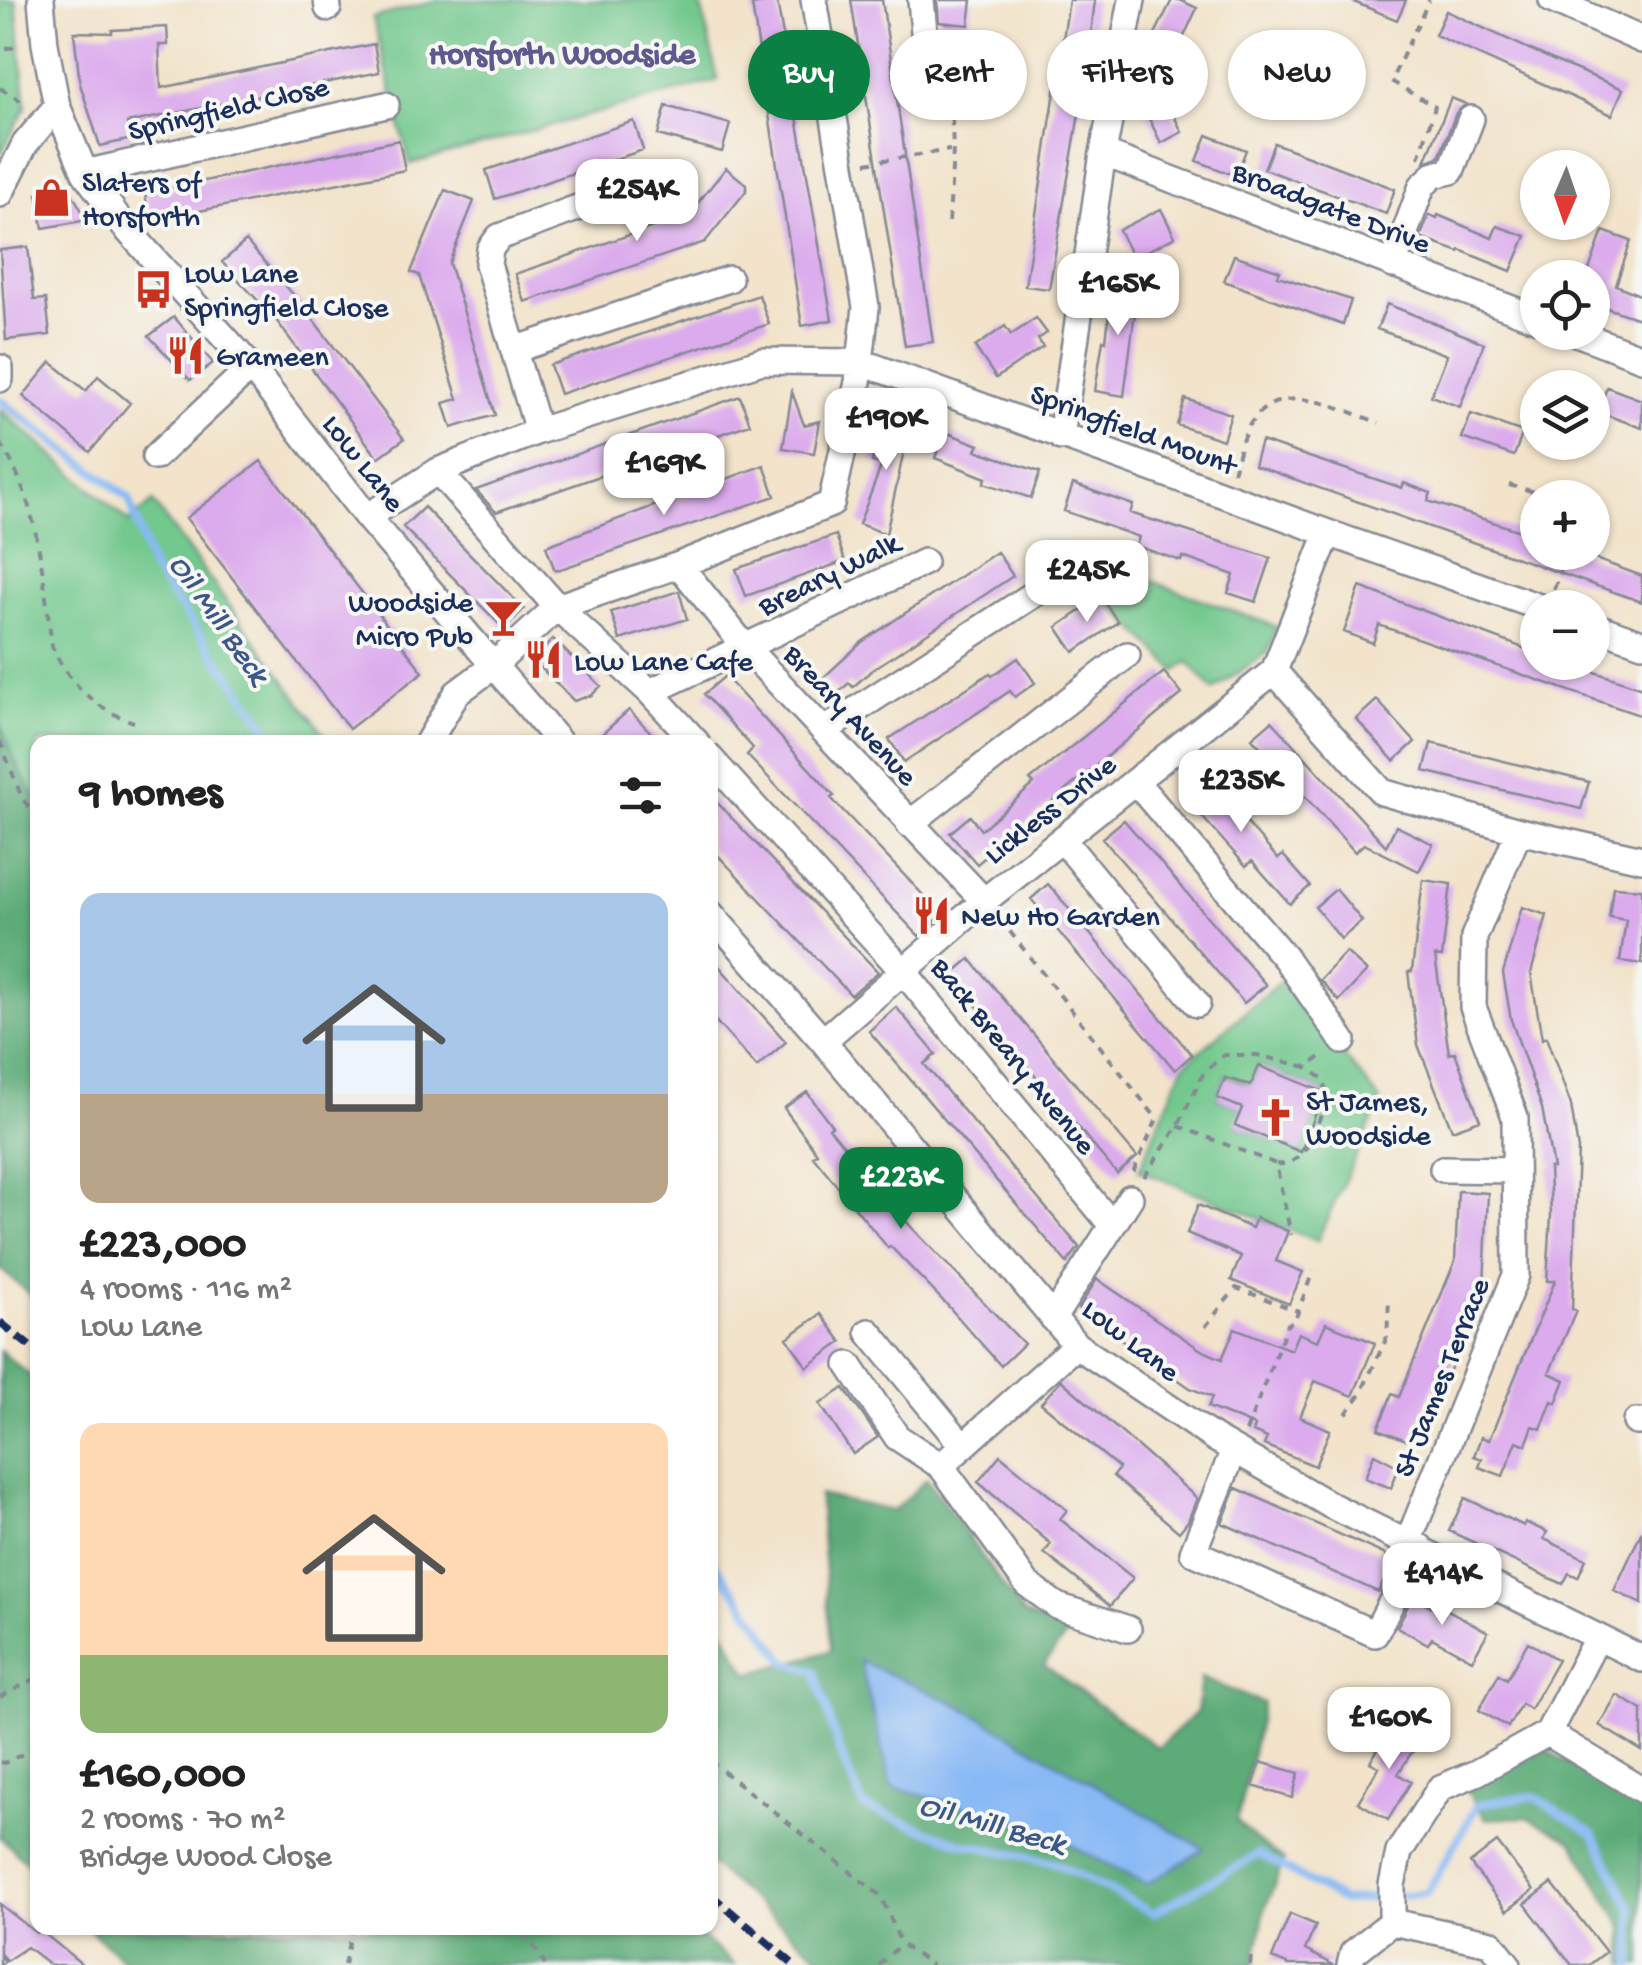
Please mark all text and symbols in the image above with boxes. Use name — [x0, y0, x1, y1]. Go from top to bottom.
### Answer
chip: Buy — [748, 30, 870, 120]
chip: Rent — [890, 30, 1027, 120]
chip: Filters — [1047, 30, 1208, 120]
chip: New — [1228, 30, 1366, 120]
district label: Horsforth Woodside — [429, 38, 697, 76]
street label: Springfield Close — [125, 71, 333, 151]
north arrow — [1520, 150, 1610, 240]
map controls — [1520, 150, 1610, 680]
street label: Broadgate Drive — [1225, 156, 1435, 264]
pin: £254K — [567, 159, 707, 244]
place label: Slaters of Horsforth — [82, 168, 203, 237]
text: £254K — [597, 172, 677, 210]
shop icon: Slaters of Horsforth — [31, 177, 73, 219]
pin: £165K — [1048, 253, 1188, 338]
place label: Low Lane Springfield Close — [184, 259, 389, 328]
button: locate — [1520, 260, 1610, 350]
text: £165K — [1079, 266, 1157, 304]
bus stop icon: Low Lane Springfield Close — [133, 268, 175, 310]
restaurant icon: Grameen — [165, 334, 207, 376]
place label: Grameen — [216, 342, 329, 377]
button: layers — [1520, 370, 1610, 460]
street label: Springfield Mount — [1025, 379, 1243, 487]
pin: £190K — [816, 388, 956, 473]
text: £190K — [847, 401, 925, 439]
street label: Low Lane — [312, 409, 411, 521]
pin: £169K — [594, 433, 734, 518]
text: £169K — [626, 446, 703, 484]
button: + — [1520, 480, 1610, 570]
street label: Breary Walk — [753, 527, 909, 627]
pin: £245K — [1017, 540, 1157, 625]
water label: Oil Mill Beck — [158, 549, 277, 695]
text: £245K — [1047, 553, 1127, 591]
place label: Woodside Micro Pub — [348, 588, 474, 657]
button: − — [1520, 590, 1610, 680]
bar icon: Woodside Micro Pub — [482, 597, 524, 639]
street label: Breary Avenue — [774, 638, 924, 795]
restaurant icon: Low Lane Cafe — [523, 639, 565, 681]
place label: Low Lane Cafe — [574, 647, 753, 682]
street label: Lickless Drive — [979, 749, 1125, 874]
pin: £235K — [1171, 750, 1311, 835]
text: £235K — [1201, 763, 1281, 801]
icon: filters — [613, 768, 668, 823]
text: 9 homes — [80, 771, 222, 820]
restaurant icon: New Ho Garden — [910, 894, 952, 936]
place label: New Ho Garden — [961, 902, 1160, 937]
street label: Back Breary Avenue — [921, 951, 1102, 1164]
icon: home — [284, 958, 464, 1138]
place label: St James, Woodside — [1306, 1087, 1431, 1156]
church icon: St James, Woodside — [1255, 1096, 1297, 1138]
pin: £223K — [831, 1147, 971, 1232]
text: £223K — [861, 1160, 941, 1198]
text: £223,000 — [80, 1223, 246, 1272]
text: 4 rooms · 116 m² — [80, 1272, 292, 1310]
street label: St James Terrace — [1388, 1274, 1500, 1483]
street label: Low Lane — [1073, 1294, 1185, 1392]
text: Low Lane — [80, 1310, 202, 1348]
icon: home — [284, 1488, 464, 1668]
pin: £414K — [1372, 1543, 1512, 1628]
text: £414K — [1404, 1556, 1480, 1594]
pin: £160K — [1319, 1687, 1459, 1772]
text: £160K — [1349, 1700, 1429, 1738]
text: £160,000 — [80, 1753, 245, 1802]
water label: Oil Mill Beck — [914, 1788, 1071, 1866]
text: 2 rooms · 70 m² — [80, 1802, 285, 1840]
text: Bridge Wood Close — [80, 1840, 332, 1878]

